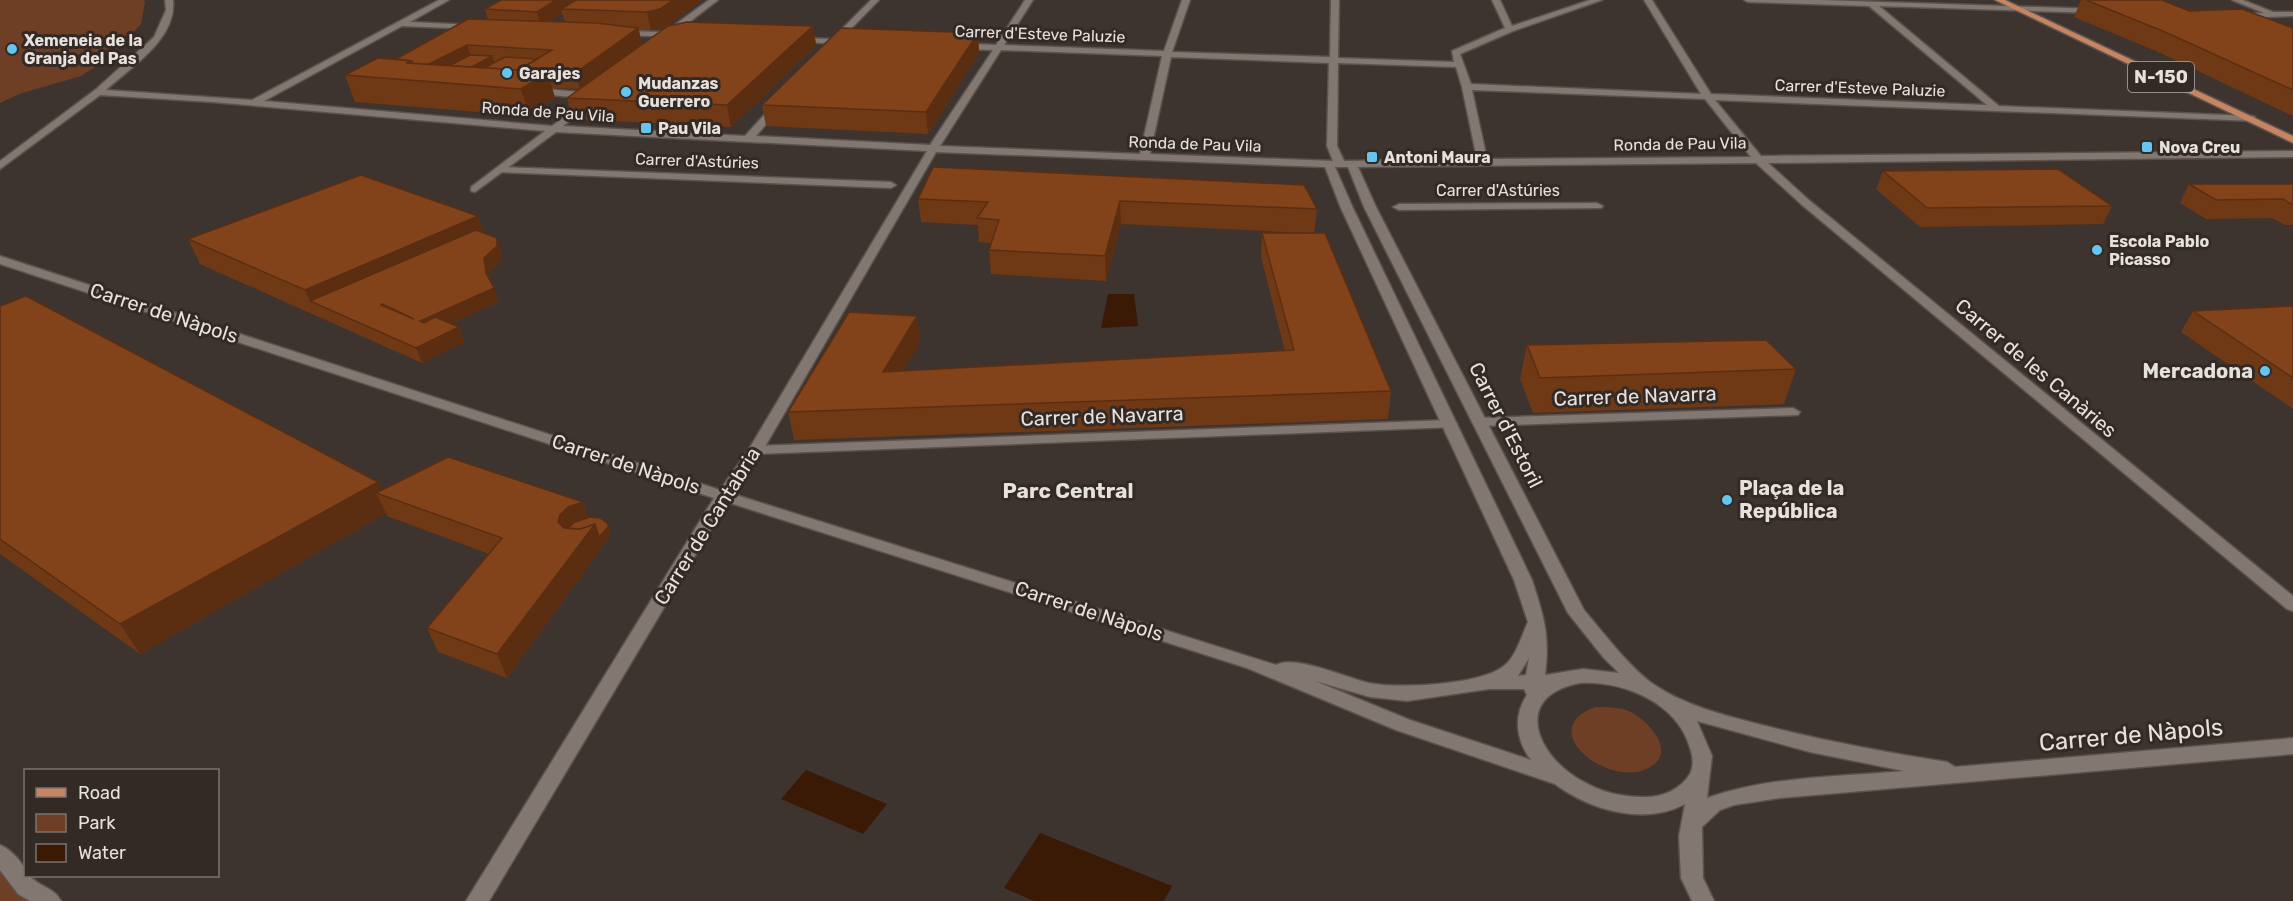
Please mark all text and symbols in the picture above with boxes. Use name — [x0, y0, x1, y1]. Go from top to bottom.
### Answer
street label: Carrer d'Esteve Paluzie — [954, 22, 1126, 46]
place label: Xemeneia de la Granja del Pas — [24, 31, 143, 68]
marker: Xemeneia de la Granja del Pas — [5, 42, 19, 56]
road number: N-150 — [2128, 62, 2194, 92]
place label: Garajes — [519, 64, 580, 83]
marker: Garajes — [500, 66, 514, 80]
place label: Mudanzas Guerrero — [638, 74, 719, 111]
street label: Carrer d'Esteve Paluzie — [1774, 76, 1946, 100]
marker: Mudanzas Guerrero — [619, 85, 633, 99]
street label: Ronda de Pau Vila — [481, 98, 615, 126]
place label: Pau Vila — [658, 119, 721, 138]
marker: Pau Vila — [639, 121, 653, 135]
street label: Ronda de Pau Vila — [1128, 132, 1262, 156]
street label: Ronda de Pau Vila — [1613, 133, 1747, 155]
place label: Nova Creu — [2159, 138, 2240, 157]
marker: Nova Creu — [2140, 140, 2154, 154]
place label: Antoni Maura — [1384, 148, 1491, 167]
street label: Carrer d'Astúries — [635, 149, 759, 173]
marker: Antoni Maura — [1365, 150, 1379, 164]
street label: Carrer d'Astúries — [1436, 181, 1560, 200]
place label: Escola Pablo Picasso — [2109, 232, 2209, 269]
marker: Escola Pablo Picasso — [2090, 243, 2104, 257]
street label: Carrer de Nàpols — [87, 278, 241, 348]
street label: Carrer de les Canàries — [1950, 294, 2122, 442]
street label: Carrer d'Estoril — [1464, 358, 1548, 492]
place label: Mercadona — [2142, 359, 2253, 383]
marker: Mercadona — [2258, 364, 2272, 378]
street label: Carrer de Navarra — [1553, 381, 1717, 411]
street label: Carrer de Navarra — [1020, 401, 1184, 431]
street label: Carrer de Nàpols — [549, 429, 703, 499]
street label: Carrer de Cantabria — [649, 443, 765, 609]
place label: Plaça de la República — [1739, 476, 1844, 523]
district label: Parc Central — [1003, 478, 1133, 503]
marker: Plaça de la República — [1720, 493, 1734, 507]
street label: Carrer de Nàpols — [1012, 576, 1166, 646]
street label: Carrer de Nàpols — [2038, 713, 2224, 757]
legend — [24, 769, 219, 877]
text: Road — [78, 782, 121, 804]
text: Park — [78, 812, 116, 834]
text: Water — [78, 842, 126, 864]

